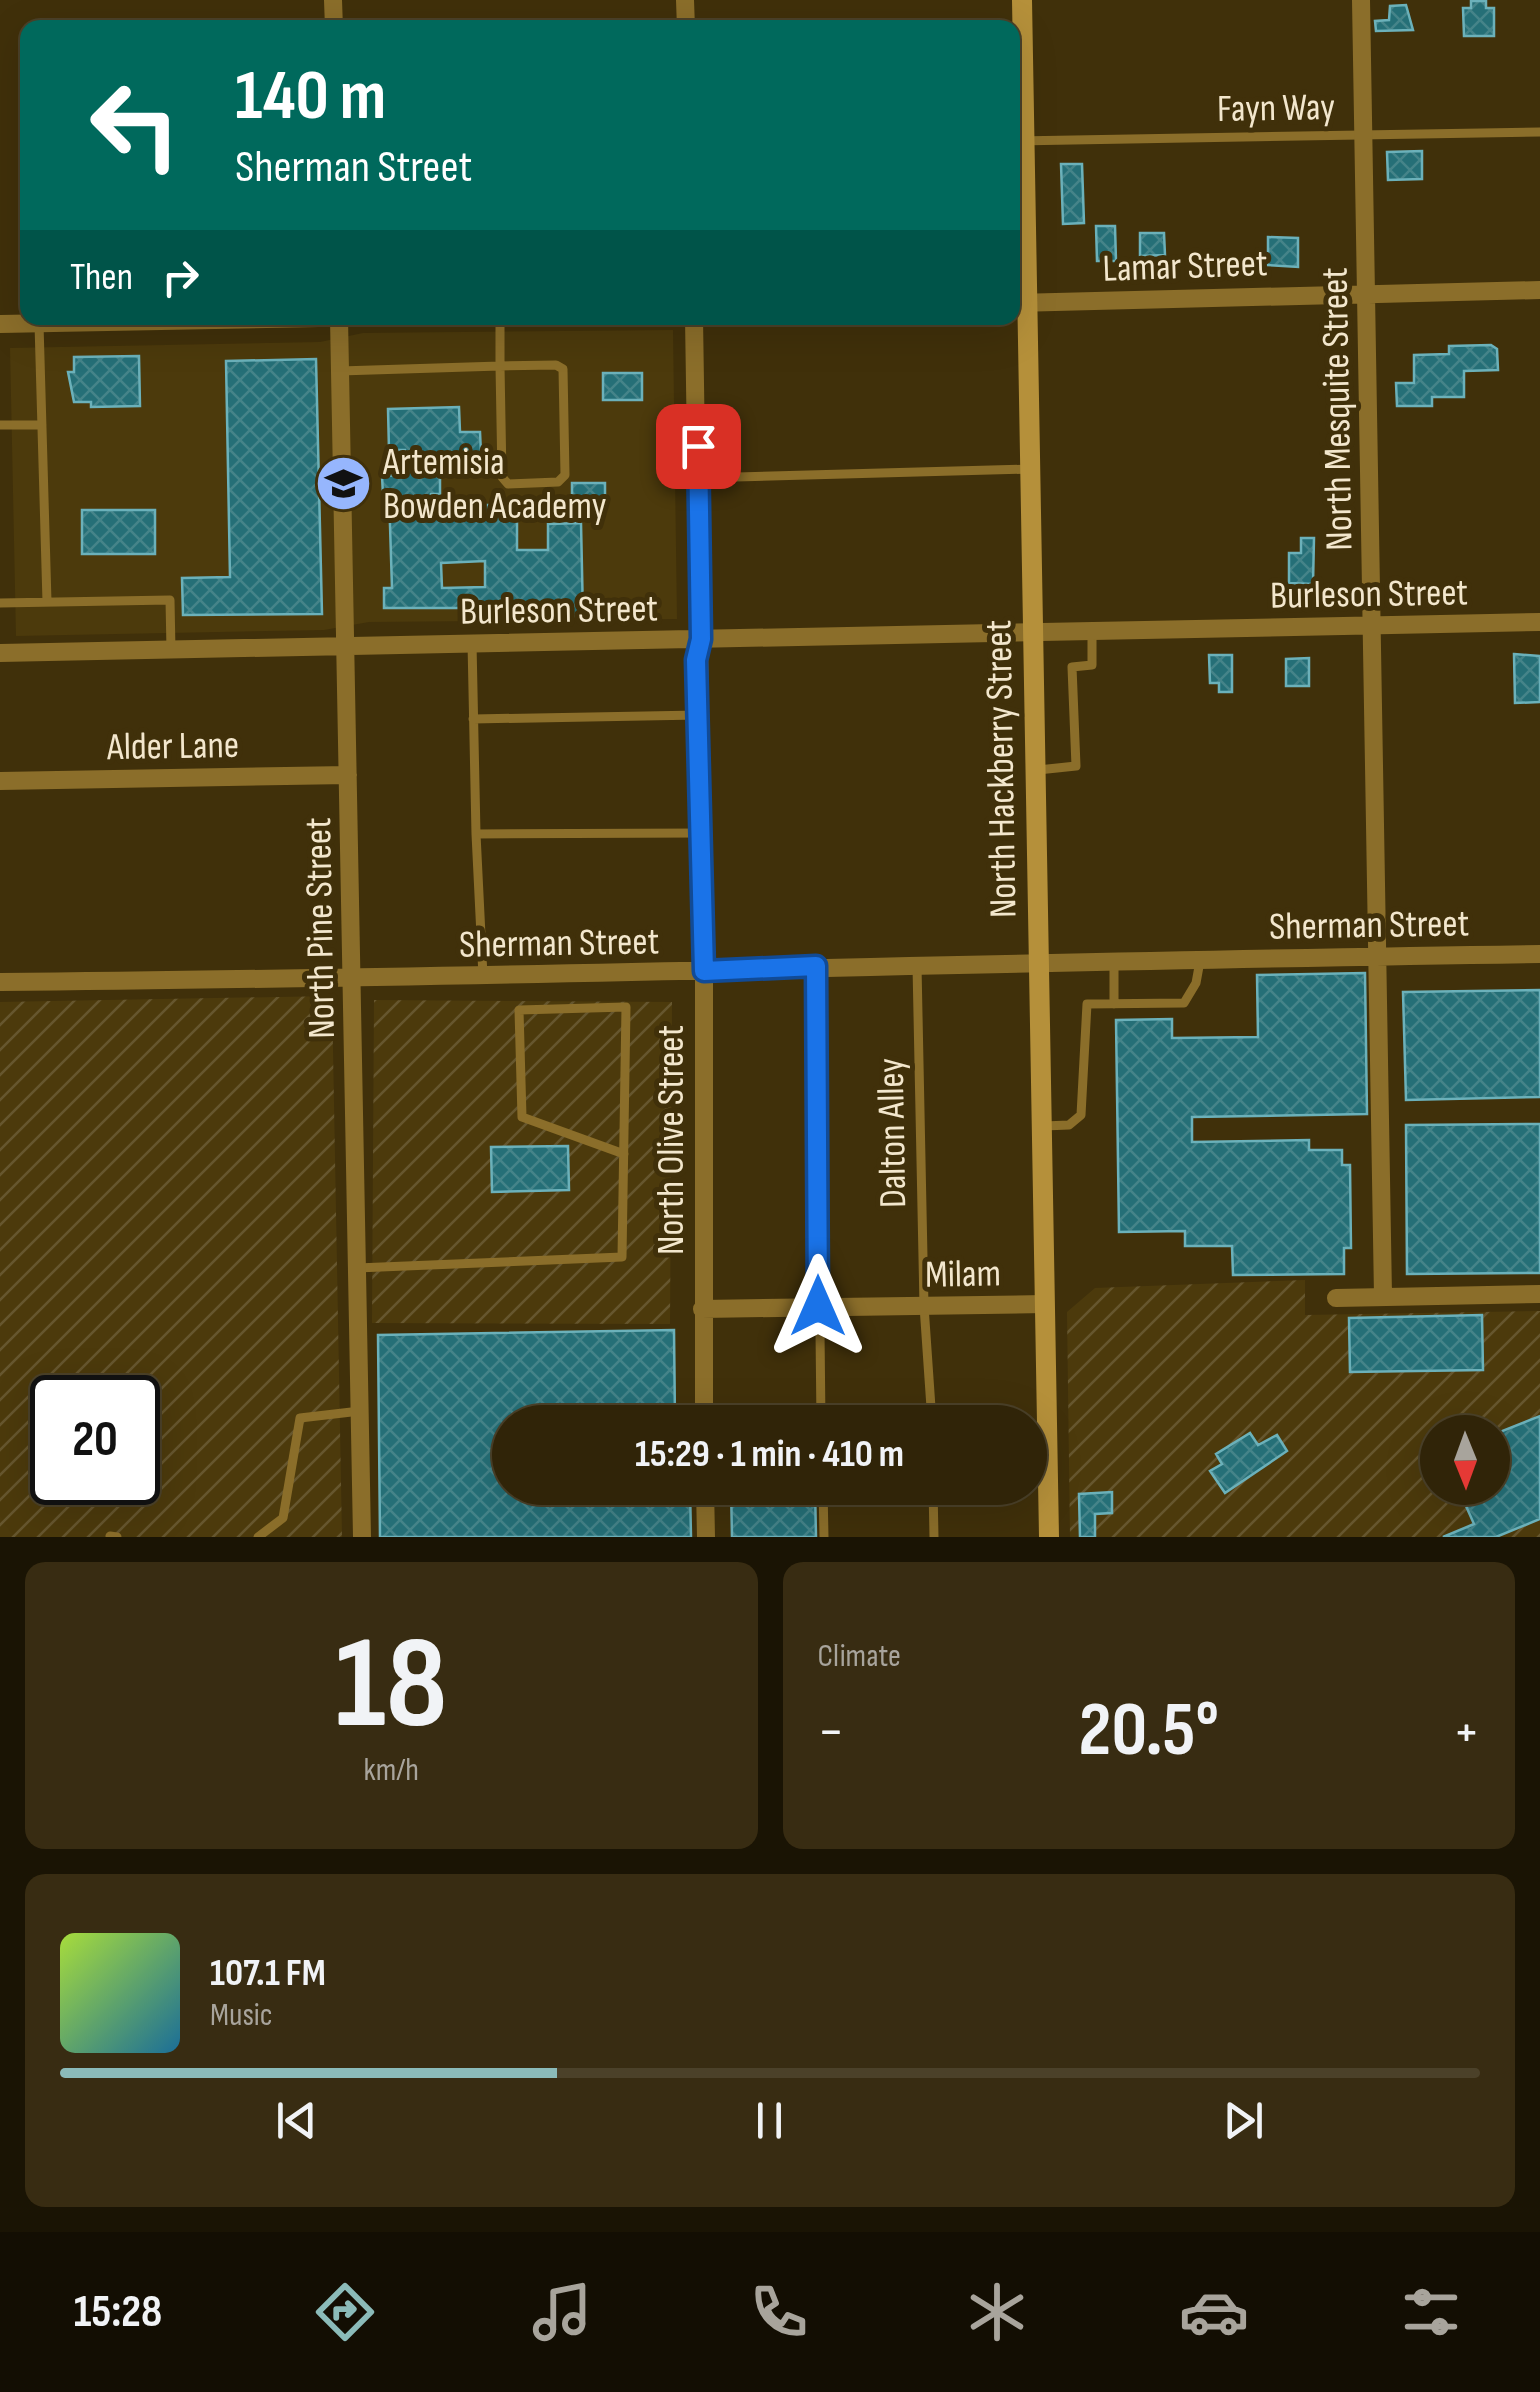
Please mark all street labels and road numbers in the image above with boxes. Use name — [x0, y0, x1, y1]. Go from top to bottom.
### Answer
street label: Fayn Way — [1217, 85, 1336, 132]
street label: Lamar Street — [1102, 241, 1268, 292]
street label: North Mesquite Street — [1313, 267, 1362, 551]
street label: Burleson Street — [1270, 570, 1468, 619]
street label: Burleson Street — [460, 586, 658, 635]
street label: North Hackberry Street — [976, 620, 1027, 918]
street label: Alder Lane — [106, 723, 239, 770]
street label: North Pine Street — [296, 817, 345, 1039]
street label: Sherman Street — [1269, 901, 1470, 950]
street label: Sherman Street — [459, 919, 660, 968]
street label: North Olive Street — [649, 1025, 694, 1255]
street label: Dalton Alley — [869, 1057, 916, 1208]
street label: Milam — [925, 1251, 1001, 1298]

